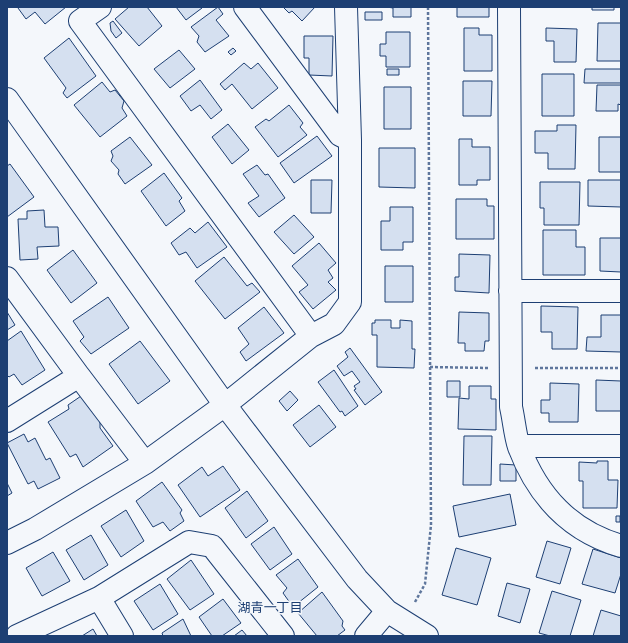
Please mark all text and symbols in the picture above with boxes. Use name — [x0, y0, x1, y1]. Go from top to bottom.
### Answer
district label: 湖青一丁目 — [237, 600, 303, 615]

